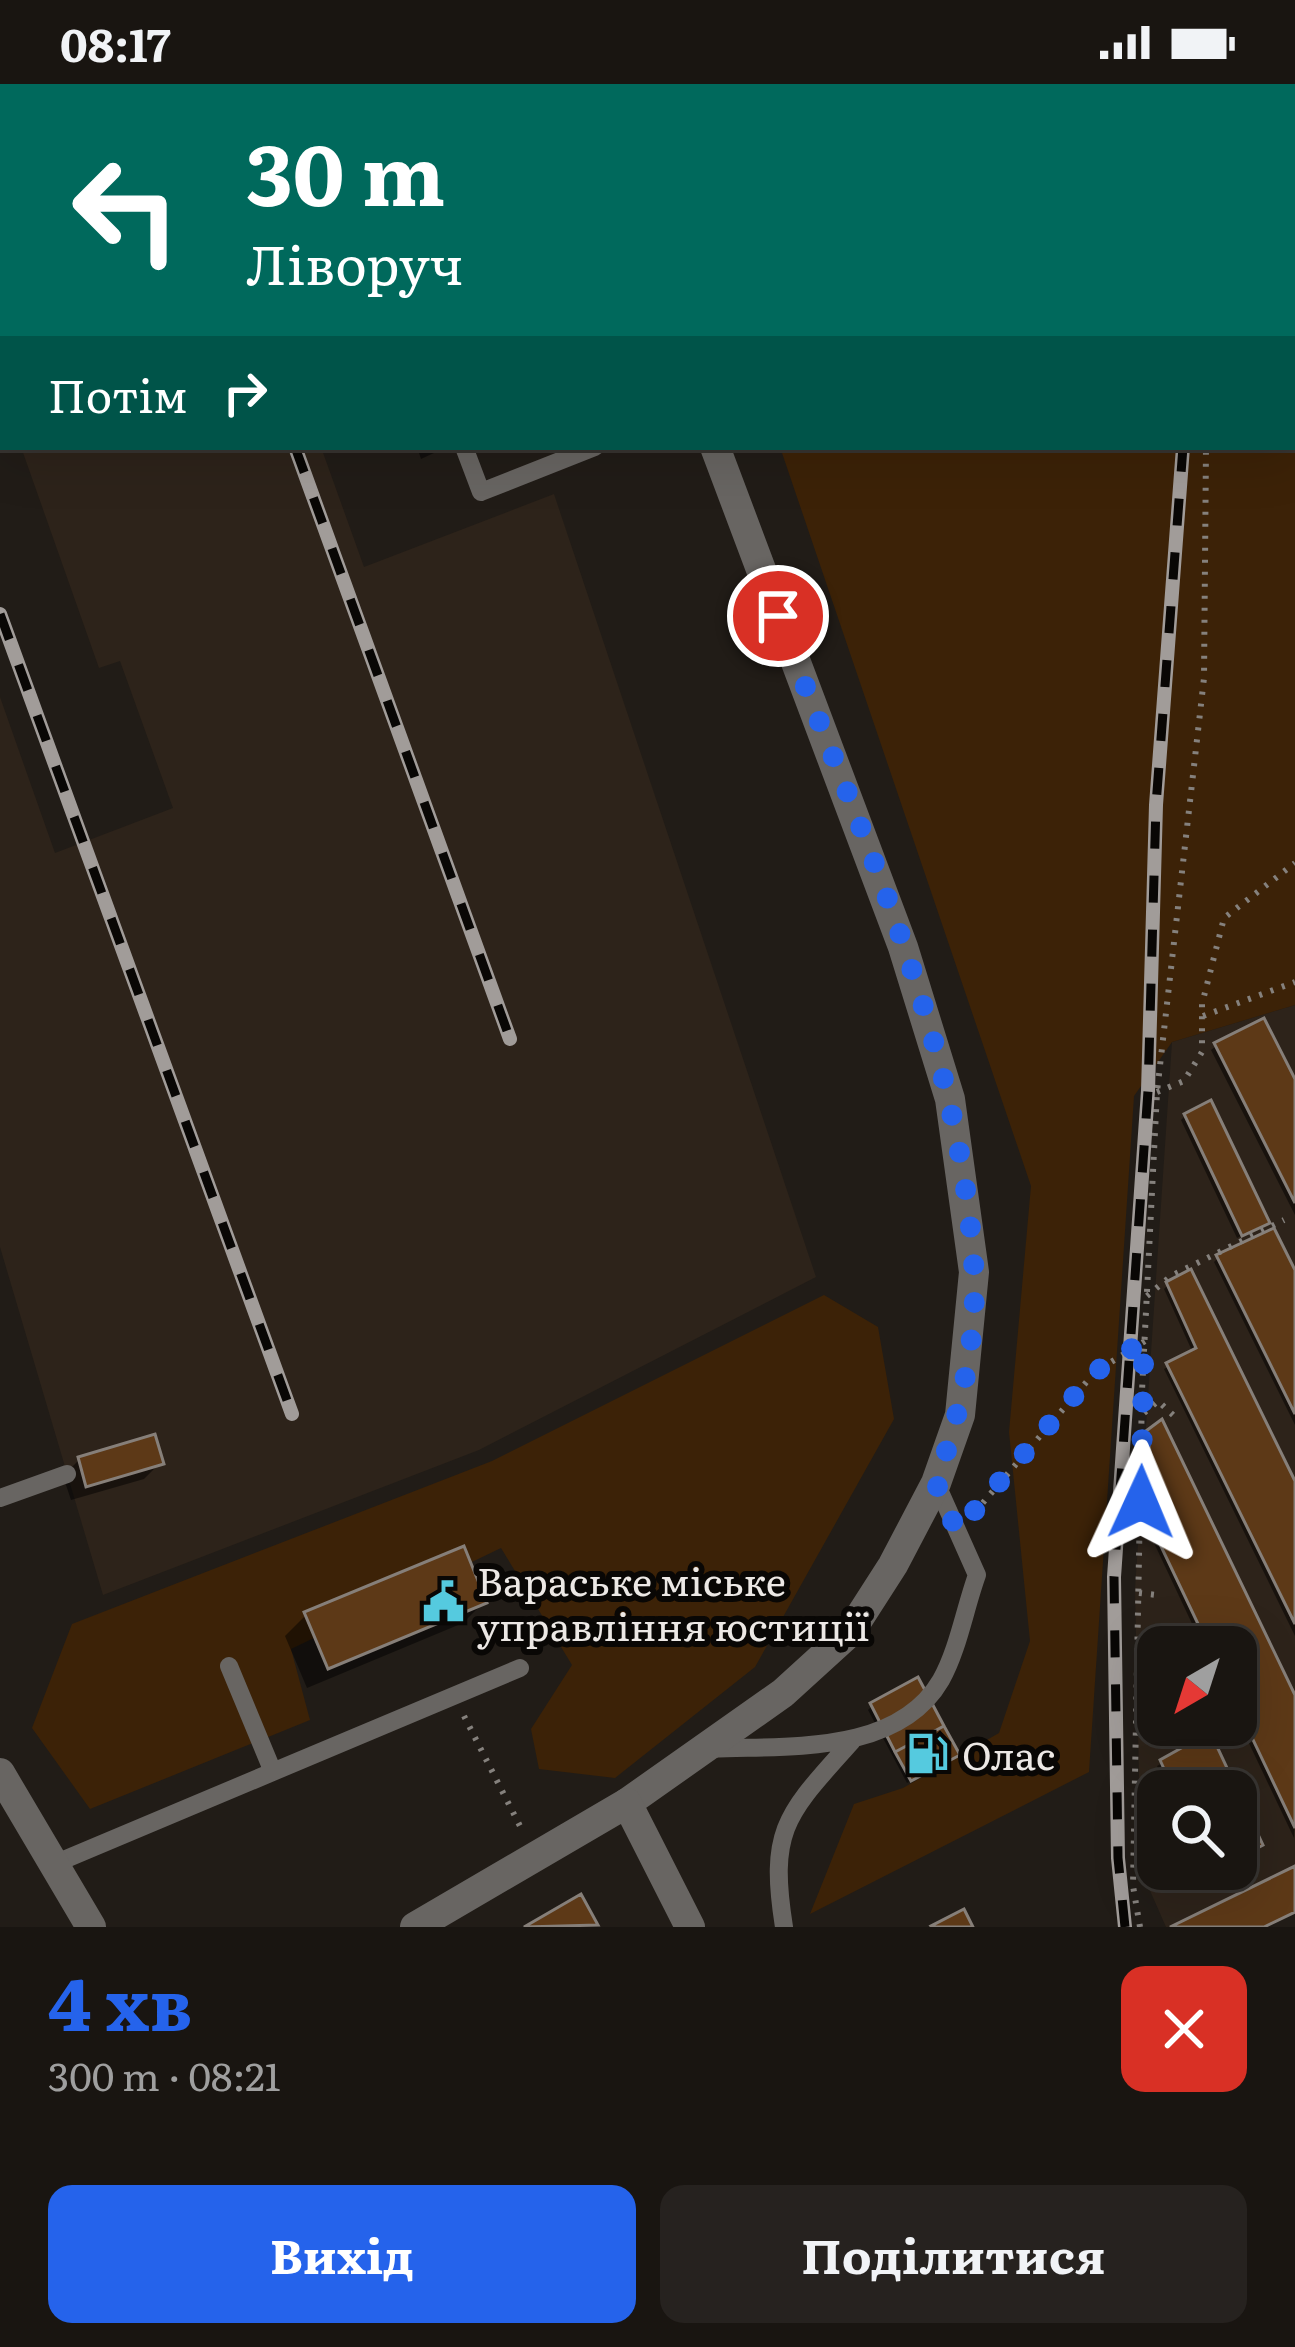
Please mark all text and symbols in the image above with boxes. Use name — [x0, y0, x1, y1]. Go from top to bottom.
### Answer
text: 08:17 — [60, 9, 171, 76]
text: 30 m — [246, 107, 445, 232]
icon: left — [48, 132, 204, 288]
text: Ліворуч — [246, 221, 464, 302]
text: Потім — [48, 360, 188, 427]
icon: right — [212, 360, 278, 426]
pin — [727, 565, 829, 667]
icon: arrive — [745, 583, 811, 649]
position arrow — [1078, 1439, 1204, 1565]
place label: Вараське міське управління юстиції — [477, 1550, 869, 1653]
public building icon: Вараське міське управління юстиції — [420, 1578, 466, 1624]
north arrow — [1137, 1626, 1257, 1746]
map controls — [1137, 1626, 1257, 1890]
place label: Олас — [962, 1724, 1055, 1782]
fuel station icon: Олас — [905, 1730, 951, 1776]
button: search — [1137, 1770, 1257, 1890]
text: 4 хв — [48, 1946, 192, 2053]
button: close — [1121, 1966, 1247, 2092]
text: 300 m · 08:21 — [48, 2045, 281, 2103]
button: Вихід — [48, 2185, 636, 2323]
button: Поділитися — [660, 2185, 1247, 2323]

